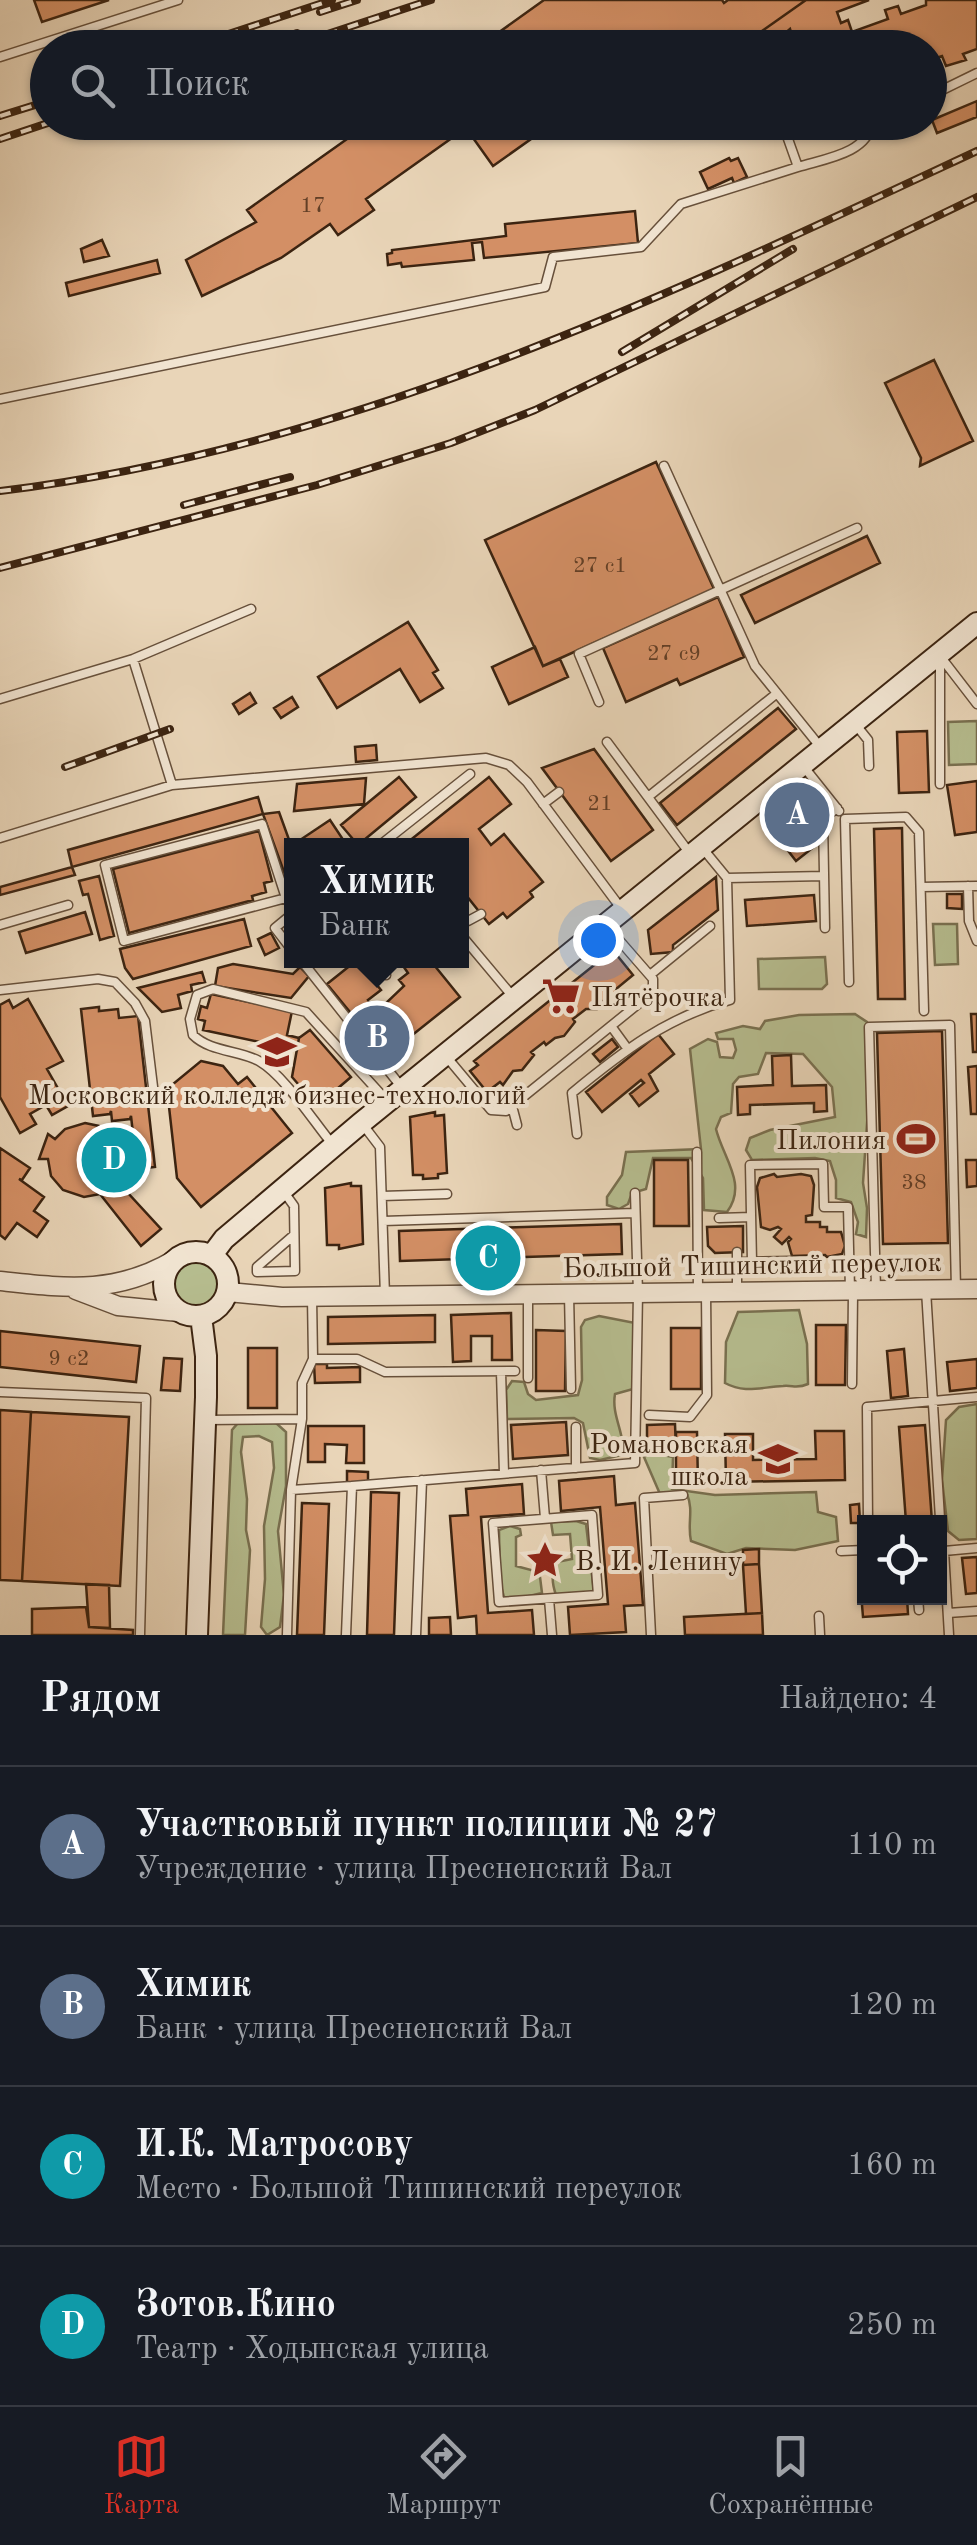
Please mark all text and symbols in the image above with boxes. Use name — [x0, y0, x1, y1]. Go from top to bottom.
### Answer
search box — [30, 30, 947, 140]
icon: search — [65, 58, 120, 113]
text: Поиск — [145, 66, 250, 104]
house number: 17 — [300, 195, 326, 217]
house number: 27 с1 — [573, 555, 627, 577]
house number: 27 с9 — [647, 643, 701, 665]
pin: A — [764, 778, 830, 852]
house number: 21 — [587, 793, 613, 815]
popup — [284, 838, 469, 968]
text: Химик — [318, 864, 435, 902]
text: Банк — [318, 911, 390, 943]
your location — [573, 915, 624, 966]
supermarket icon: Пятёрочка — [540, 975, 582, 1017]
place label: Пятёрочка — [591, 985, 724, 1013]
pin: B — [344, 1000, 410, 1076]
school or university icon: Московский колледж бизнес-технологий — [256, 1031, 298, 1073]
place label: Московский колледж бизнес-технологий — [28, 1083, 526, 1111]
sports icon: Пилония — [895, 1118, 937, 1160]
pin: D — [82, 1122, 146, 1198]
place label: Пилония — [776, 1128, 886, 1156]
house number: 38 — [901, 1172, 927, 1194]
pin: C — [456, 1220, 520, 1296]
street label: Большой Тишинский переулок — [562, 1250, 942, 1284]
house number: 9 с2 — [48, 1348, 90, 1370]
place label: Романовская школа — [589, 1432, 748, 1492]
school or university icon: Романовская школа — [757, 1438, 799, 1480]
map controls — [857, 1515, 947, 1605]
button: locate — [857, 1515, 947, 1605]
place icon: В. И. Ленину — [524, 1539, 566, 1581]
place label: В. И. Ленину — [575, 1549, 743, 1577]
text: Рядом — [40, 1679, 162, 1721]
text: Найдено: 4 — [778, 1684, 937, 1716]
text: Участковый пункт полиции № 27 — [135, 1807, 718, 1845]
text: A — [60, 1830, 85, 1862]
text: 110 m — [847, 1830, 937, 1862]
text: Учреждение · улица Пресненский Вал — [135, 1854, 672, 1886]
text: Химик — [135, 1967, 251, 2005]
text: B — [61, 1990, 84, 2022]
text: 120 m — [847, 1990, 937, 2022]
text: Банк · улица Пресненский Вал — [135, 2014, 572, 2046]
text: И.К. Матросову — [135, 2127, 413, 2165]
text: C — [62, 2150, 83, 2182]
text: 160 m — [847, 2150, 937, 2182]
text: Место · Большой Тишинский переулок — [135, 2174, 682, 2206]
text: Зотов.Кино — [135, 2287, 336, 2325]
text: D — [60, 2310, 85, 2342]
text: 250 m — [847, 2310, 937, 2342]
text: Театр · Ходынская улица — [135, 2334, 489, 2366]
tab: Карта — [104, 2429, 179, 2524]
tab: Маршрут — [386, 2429, 501, 2524]
tab: Сохранённые — [708, 2429, 873, 2524]

